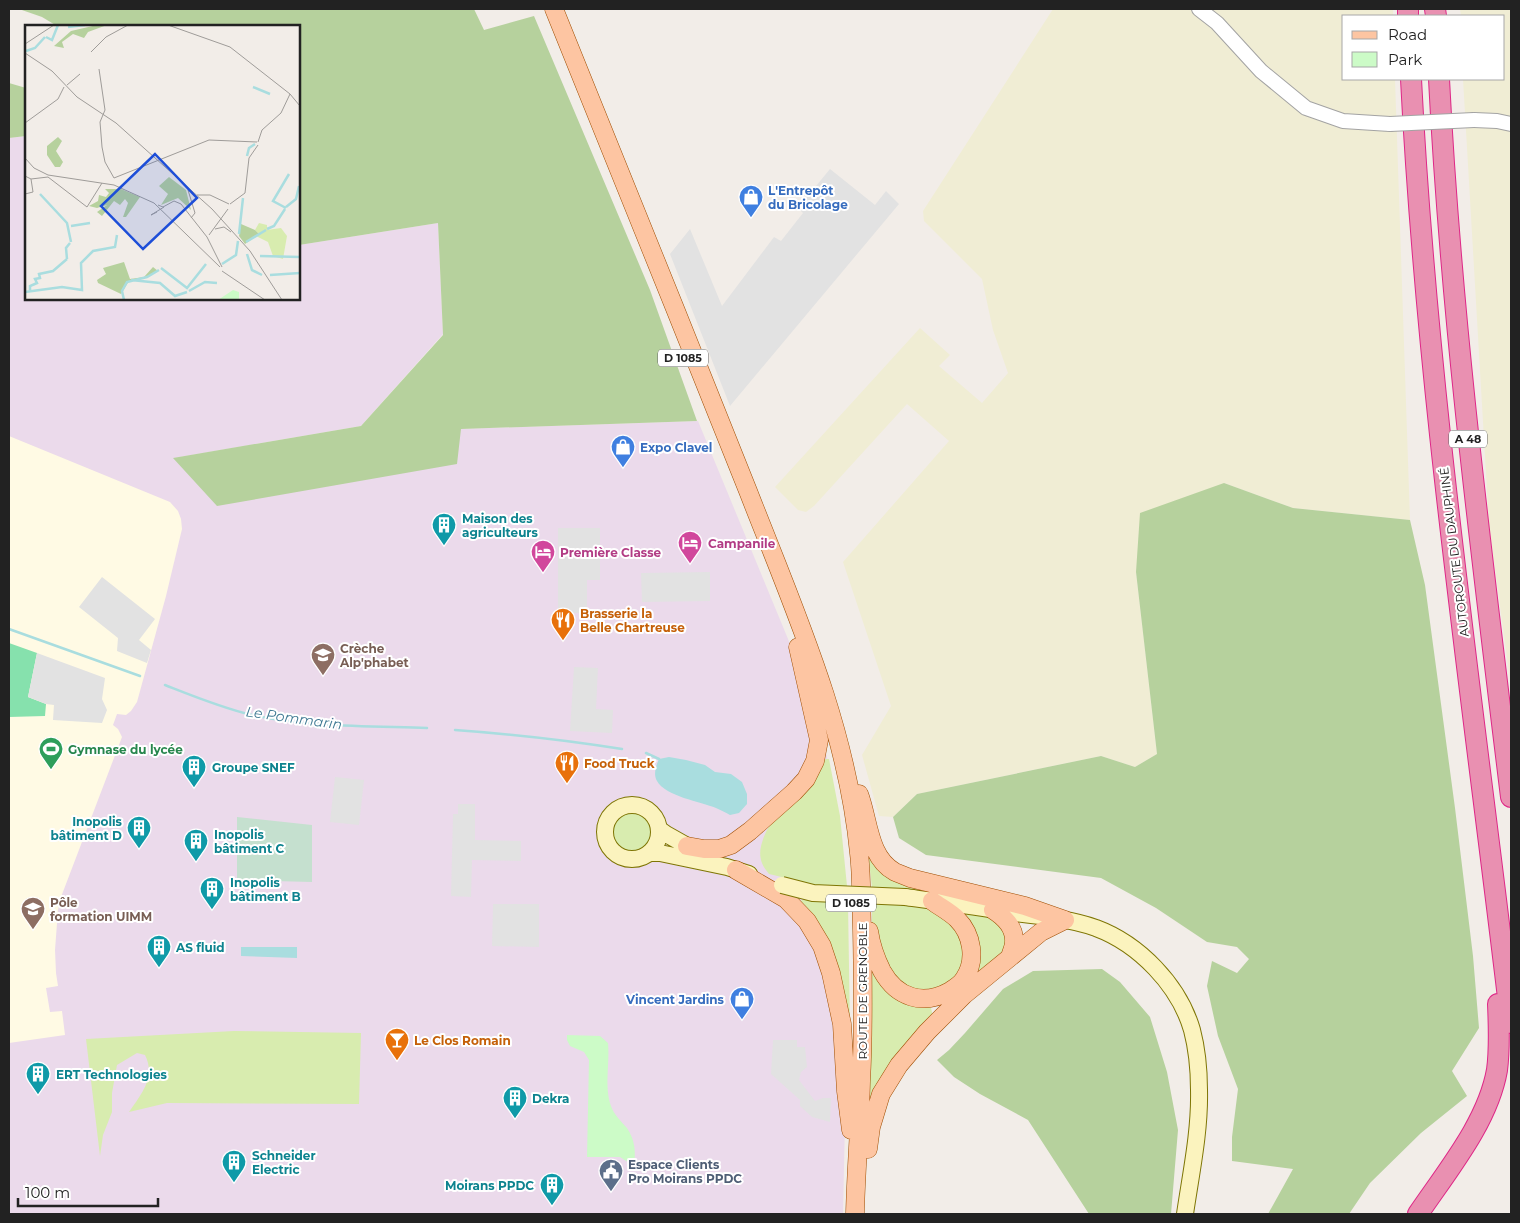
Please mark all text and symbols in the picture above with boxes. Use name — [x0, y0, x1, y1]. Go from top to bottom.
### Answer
legend — [1342, 15, 1505, 80]
inset map — [25, 25, 300, 300]
text: Road — [1388, 25, 1427, 44]
text: Park — [1388, 50, 1422, 69]
place label: L'Entrepôt du Bricolage — [768, 183, 848, 212]
shop icon: L'Entrepôt du Bricolage — [738, 184, 764, 218]
road number: D 1085 — [658, 349, 708, 366]
road number: A 48 — [1449, 430, 1487, 448]
shop icon: Expo Clavel — [610, 434, 636, 468]
place label: Expo Clavel — [640, 440, 712, 455]
street label: AUTOROUTE DU DAUPHINÉ — [1436, 466, 1472, 638]
place label: Maison des agriculteurs — [462, 511, 539, 540]
building icon: Maison des agriculteurs — [431, 512, 457, 546]
hotel icon: Campanile — [677, 530, 703, 564]
place label: Campanile — [708, 536, 776, 551]
hotel icon: Première Classe — [530, 539, 556, 573]
place label: Première Classe — [560, 545, 662, 560]
place label: Brasserie la Belle Chartreuse — [580, 606, 685, 635]
restaurant icon: Brasserie la Belle Chartreuse — [550, 607, 576, 641]
place label: Crèche Alp'phabet — [339, 641, 409, 670]
school or university icon: Crèche Alp'phabet — [310, 642, 336, 676]
water label: Le Pommarin — [245, 702, 343, 734]
sports icon: Gymnase du lycée — [38, 736, 64, 770]
place label: Gymnase du lycée — [68, 742, 183, 757]
restaurant icon: Food Truck — [554, 750, 580, 784]
building icon: Groupe SNEF — [181, 754, 207, 788]
place label: Food Truck — [584, 756, 655, 771]
place label: Groupe SNEF — [212, 760, 295, 775]
place label: Inopolis bâtiment D — [51, 814, 123, 843]
building icon: Inopolis bâtiment D — [126, 815, 152, 849]
place label: Inopolis bâtiment C — [214, 827, 285, 856]
building icon: Inopolis bâtiment C — [183, 828, 209, 862]
place label: Inopolis bâtiment B — [230, 875, 301, 904]
building icon: Inopolis bâtiment B — [199, 876, 225, 910]
road number: D 1085 — [826, 894, 876, 911]
place label: Pôle formation UIMM — [50, 895, 152, 924]
school or university icon: Pôle formation UIMM — [20, 896, 46, 930]
street label: ROUTE DE GRENOBLE — [855, 922, 870, 1060]
building icon: AS fluid — [146, 934, 172, 968]
place label: AS fluid — [175, 940, 225, 955]
shop icon: Vincent Jardins — [729, 986, 755, 1020]
place label: Vincent Jardins — [625, 992, 725, 1007]
bar icon: Le Clos Romain — [384, 1027, 410, 1061]
place label: Le Clos Romain — [414, 1033, 511, 1048]
building icon: ERT Technologies — [25, 1061, 51, 1095]
place label: ERT Technologies — [56, 1067, 167, 1082]
building icon: Dekra — [502, 1085, 528, 1119]
place label: Dekra — [532, 1091, 569, 1106]
place label: Schneider Electric — [252, 1148, 316, 1177]
building icon: Schneider Electric — [221, 1149, 247, 1183]
place label: Espace Clients Pro Moirans PPDC — [628, 1157, 742, 1186]
public building icon: Espace Clients Pro Moirans PPDC — [598, 1158, 624, 1192]
building icon: Moirans PPDC — [539, 1172, 565, 1206]
scale bar — [18, 1176, 158, 1208]
place label: Moirans PPDC — [445, 1178, 534, 1193]
text: 100 m — [25, 1183, 70, 1202]

